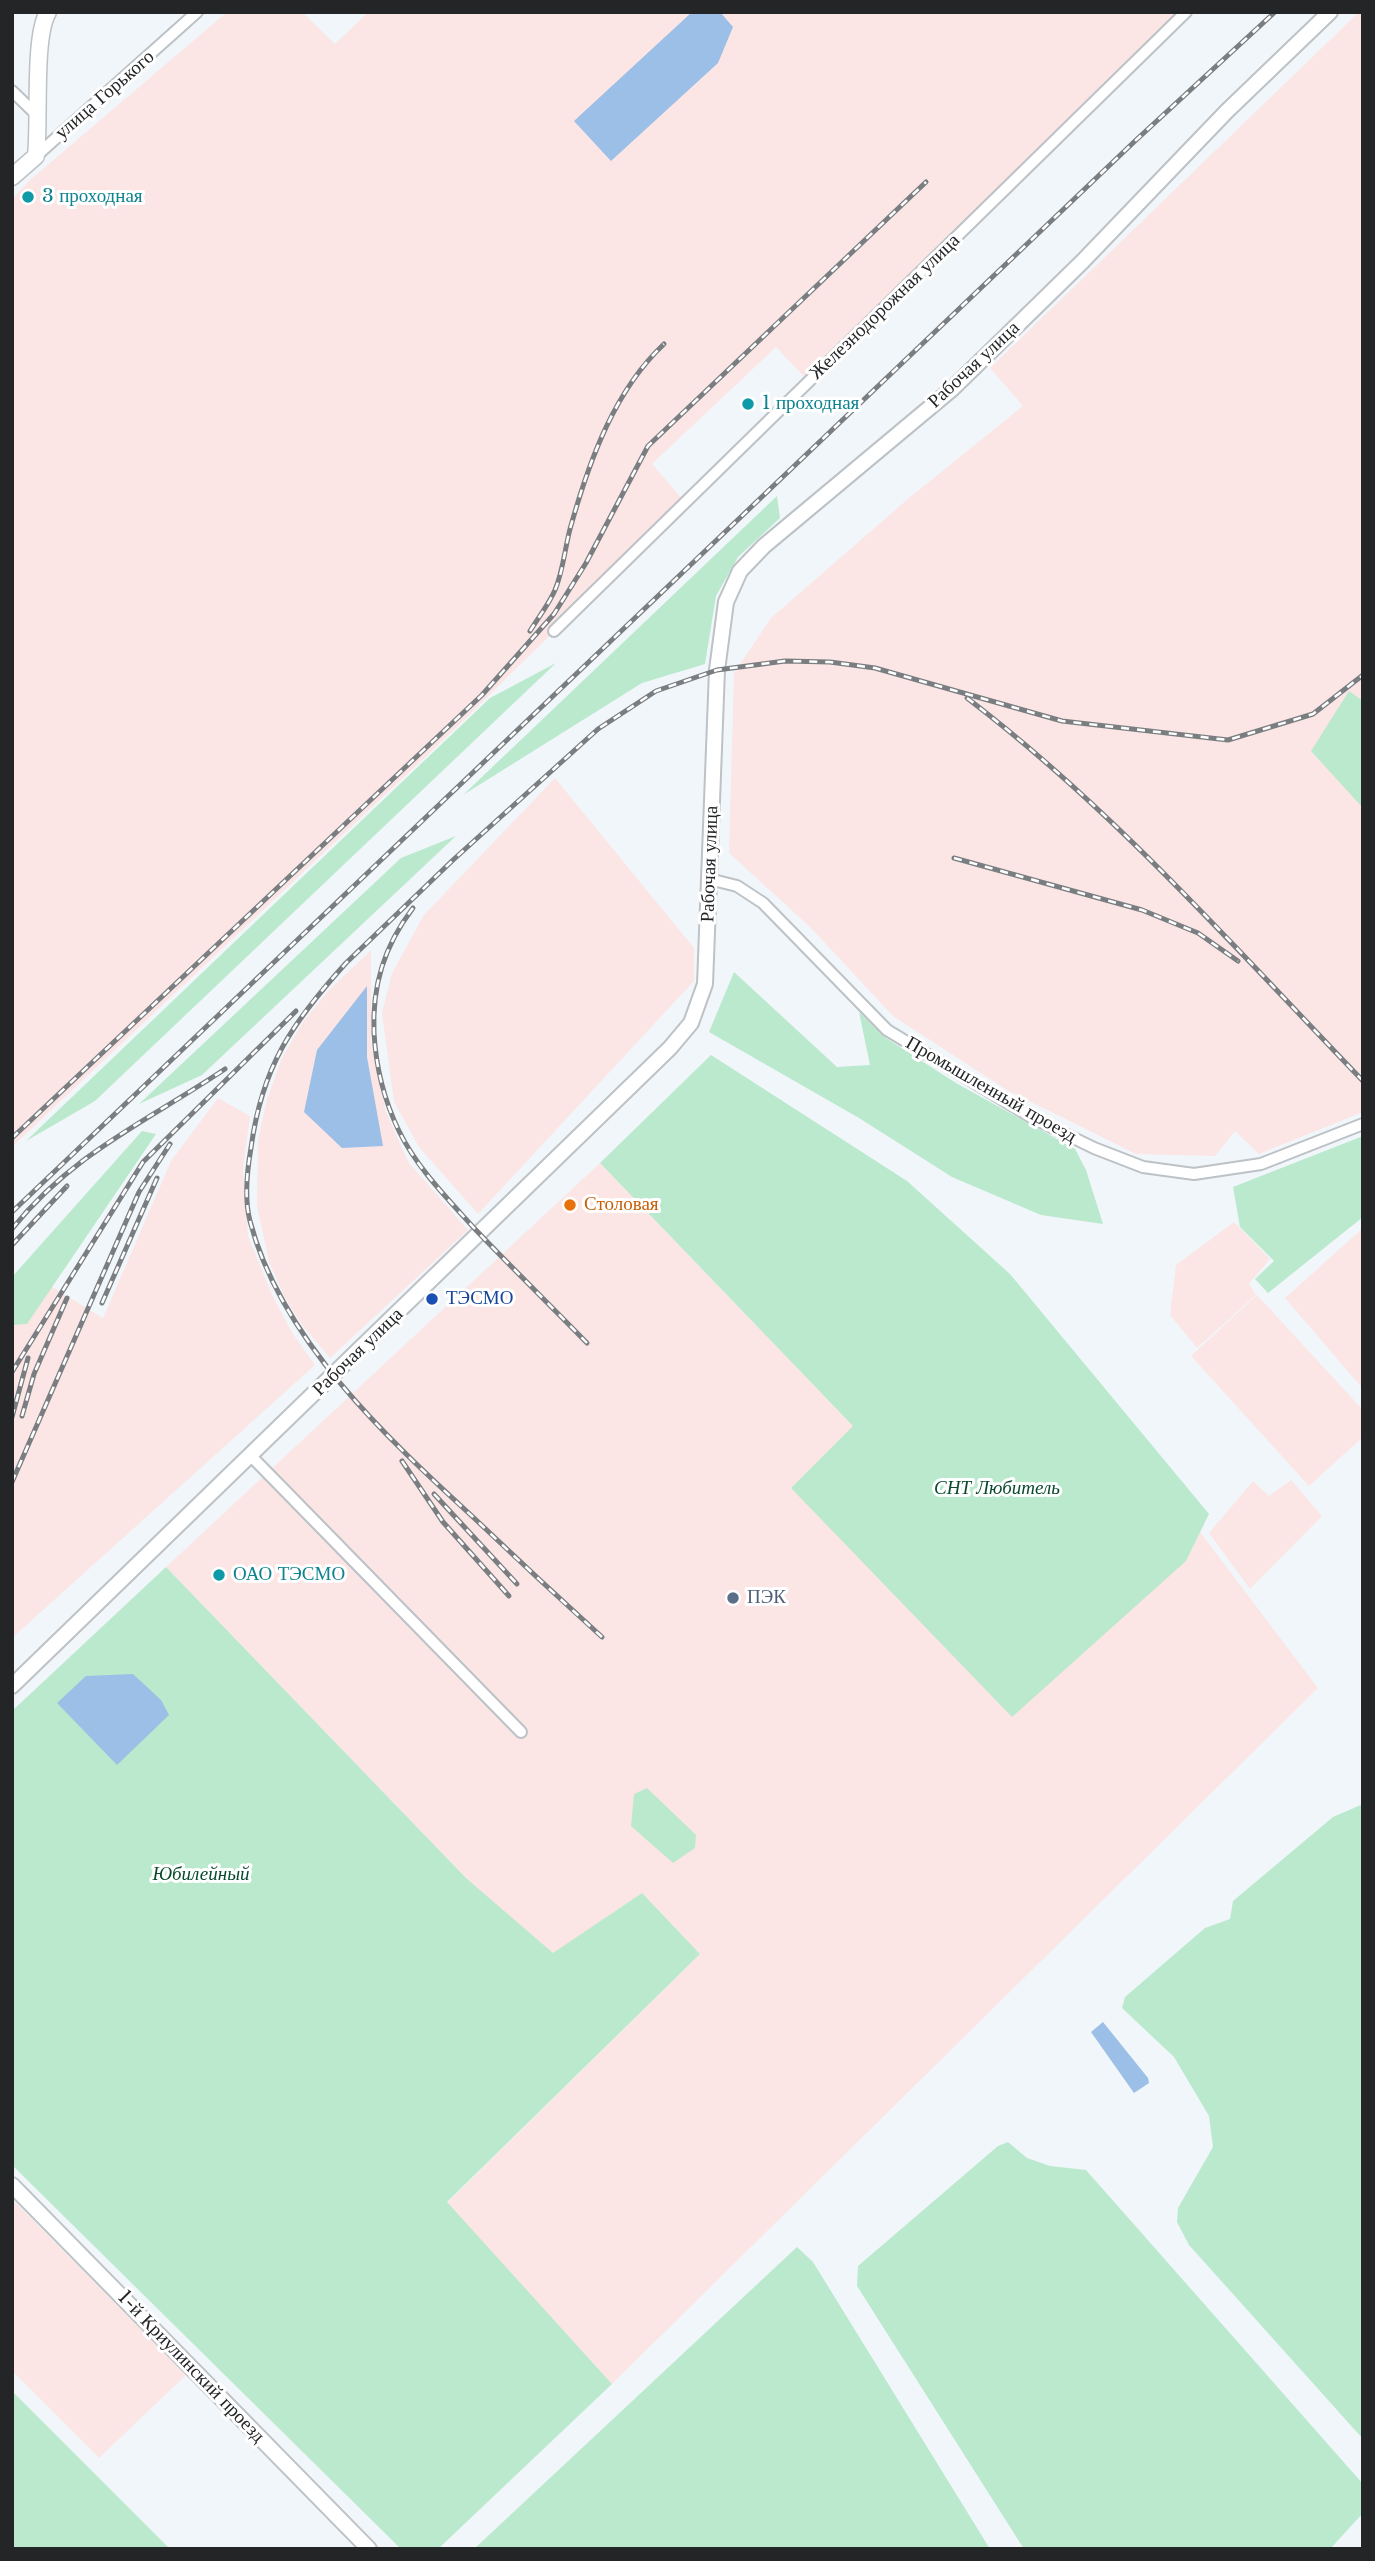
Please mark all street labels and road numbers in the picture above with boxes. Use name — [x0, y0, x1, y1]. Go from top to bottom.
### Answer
street label: улица Горького — [51, 46, 159, 144]
street label: Железнодорожная улица — [805, 229, 965, 385]
street label: Рабочая улица — [924, 317, 1024, 413]
street label: Рабочая улица — [697, 805, 723, 923]
street label: Промышленный проезд — [902, 1032, 1080, 1148]
street label: Рабочая улица — [308, 1303, 408, 1401]
street label: 1-й Криулинский проезд — [113, 2286, 269, 2448]

